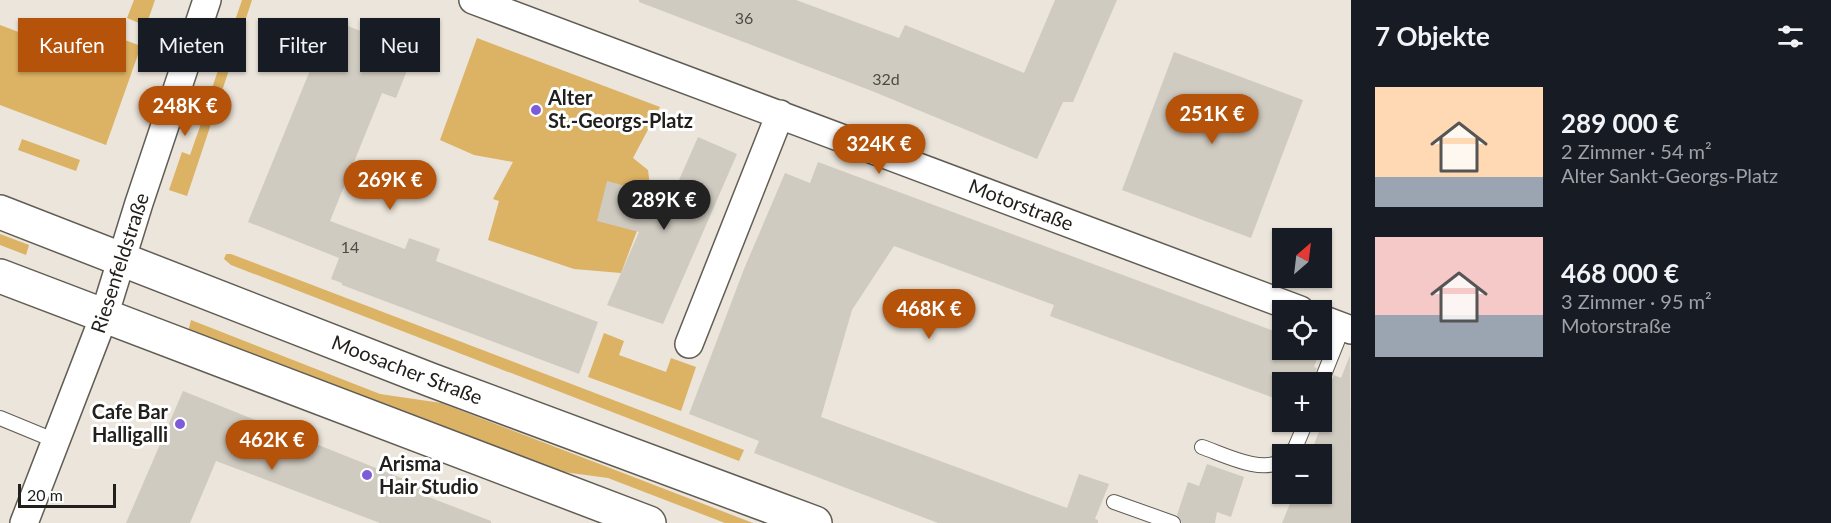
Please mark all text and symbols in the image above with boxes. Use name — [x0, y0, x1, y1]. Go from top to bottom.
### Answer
house number: 36 — [735, 8, 753, 27]
chip: Kaufen — [18, 18, 126, 72]
chip: Mieten — [138, 18, 246, 72]
chip: Filter — [258, 18, 348, 72]
chip: Neu — [360, 18, 440, 72]
text: 7 Objekte — [1375, 20, 1490, 52]
icon: filters — [1774, 20, 1807, 53]
house number: 32d — [872, 69, 900, 88]
place label: Alter St.-Georgs-Platz — [547, 85, 693, 132]
pin: 248K € — [136, 86, 234, 137]
text: 248K € — [153, 93, 217, 117]
pin: 251K € — [1163, 94, 1261, 145]
text: 251K € — [1180, 101, 1244, 125]
marker: Alter St.-Georgs-Platz — [529, 103, 543, 117]
text: 289 000 € — [1561, 107, 1679, 139]
icon: home — [1423, 111, 1495, 183]
pin: 324K € — [830, 124, 928, 175]
text: 324K € — [847, 131, 911, 155]
text: 2 Zimmer · 54 m² — [1561, 139, 1712, 163]
pin: 269K € — [341, 160, 439, 211]
text: Alter Sankt-Georgs-Platz — [1561, 163, 1778, 187]
text: 269K € — [358, 167, 422, 191]
street label: Motorstraße — [966, 173, 1077, 235]
pin: 289K € — [615, 180, 713, 231]
text: 289K € — [632, 187, 696, 211]
street label: Riesenfeldstraße — [85, 189, 153, 336]
north arrow — [1272, 228, 1332, 288]
map controls — [1272, 228, 1332, 504]
house number: 14 — [341, 237, 359, 256]
text: 468 000 € — [1561, 257, 1679, 289]
icon: home — [1423, 261, 1495, 333]
pin: 468K € — [880, 289, 978, 340]
text: 3 Zimmer · 95 m² — [1561, 289, 1712, 313]
text: 468K € — [897, 296, 961, 320]
button: locate — [1272, 300, 1332, 360]
text: Motorstraße — [1561, 313, 1671, 337]
street label: Moosacher Straße — [329, 329, 486, 409]
button: + — [1272, 372, 1332, 432]
place label: Cafe Bar Halligalli — [92, 399, 169, 446]
marker: Cafe Bar Halligalli — [173, 417, 187, 431]
pin: 462K € — [223, 420, 321, 471]
text: 462K € — [240, 427, 304, 451]
button: − — [1272, 444, 1332, 504]
place label: Arisma Hair Studio — [378, 451, 478, 498]
marker: Arisma Hair Studio — [360, 468, 374, 482]
scale bar — [18, 481, 116, 508]
text: 20 m — [27, 485, 63, 504]

